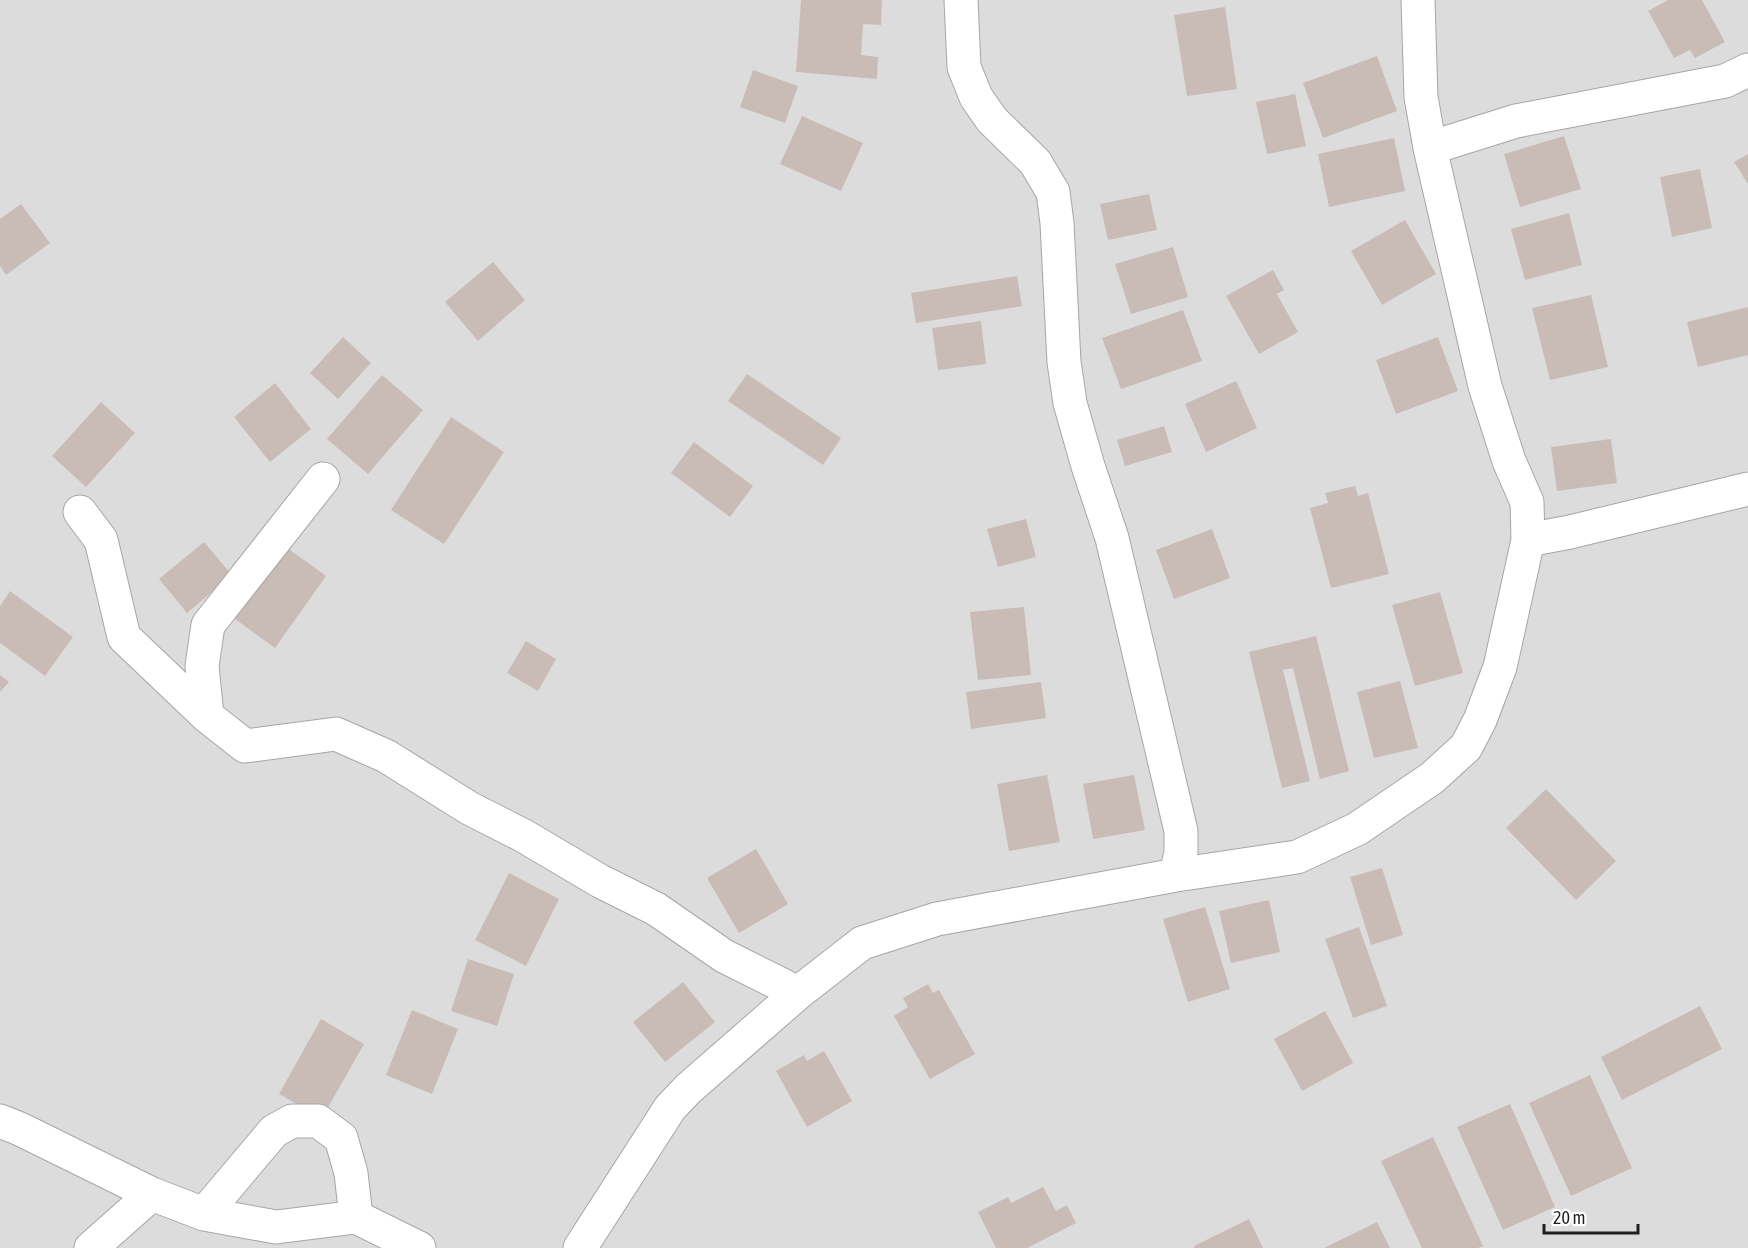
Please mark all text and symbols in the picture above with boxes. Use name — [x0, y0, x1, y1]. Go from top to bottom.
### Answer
scale bar — [1544, 1197, 1638, 1235]
text: 20 m — [1553, 1207, 1585, 1228]

